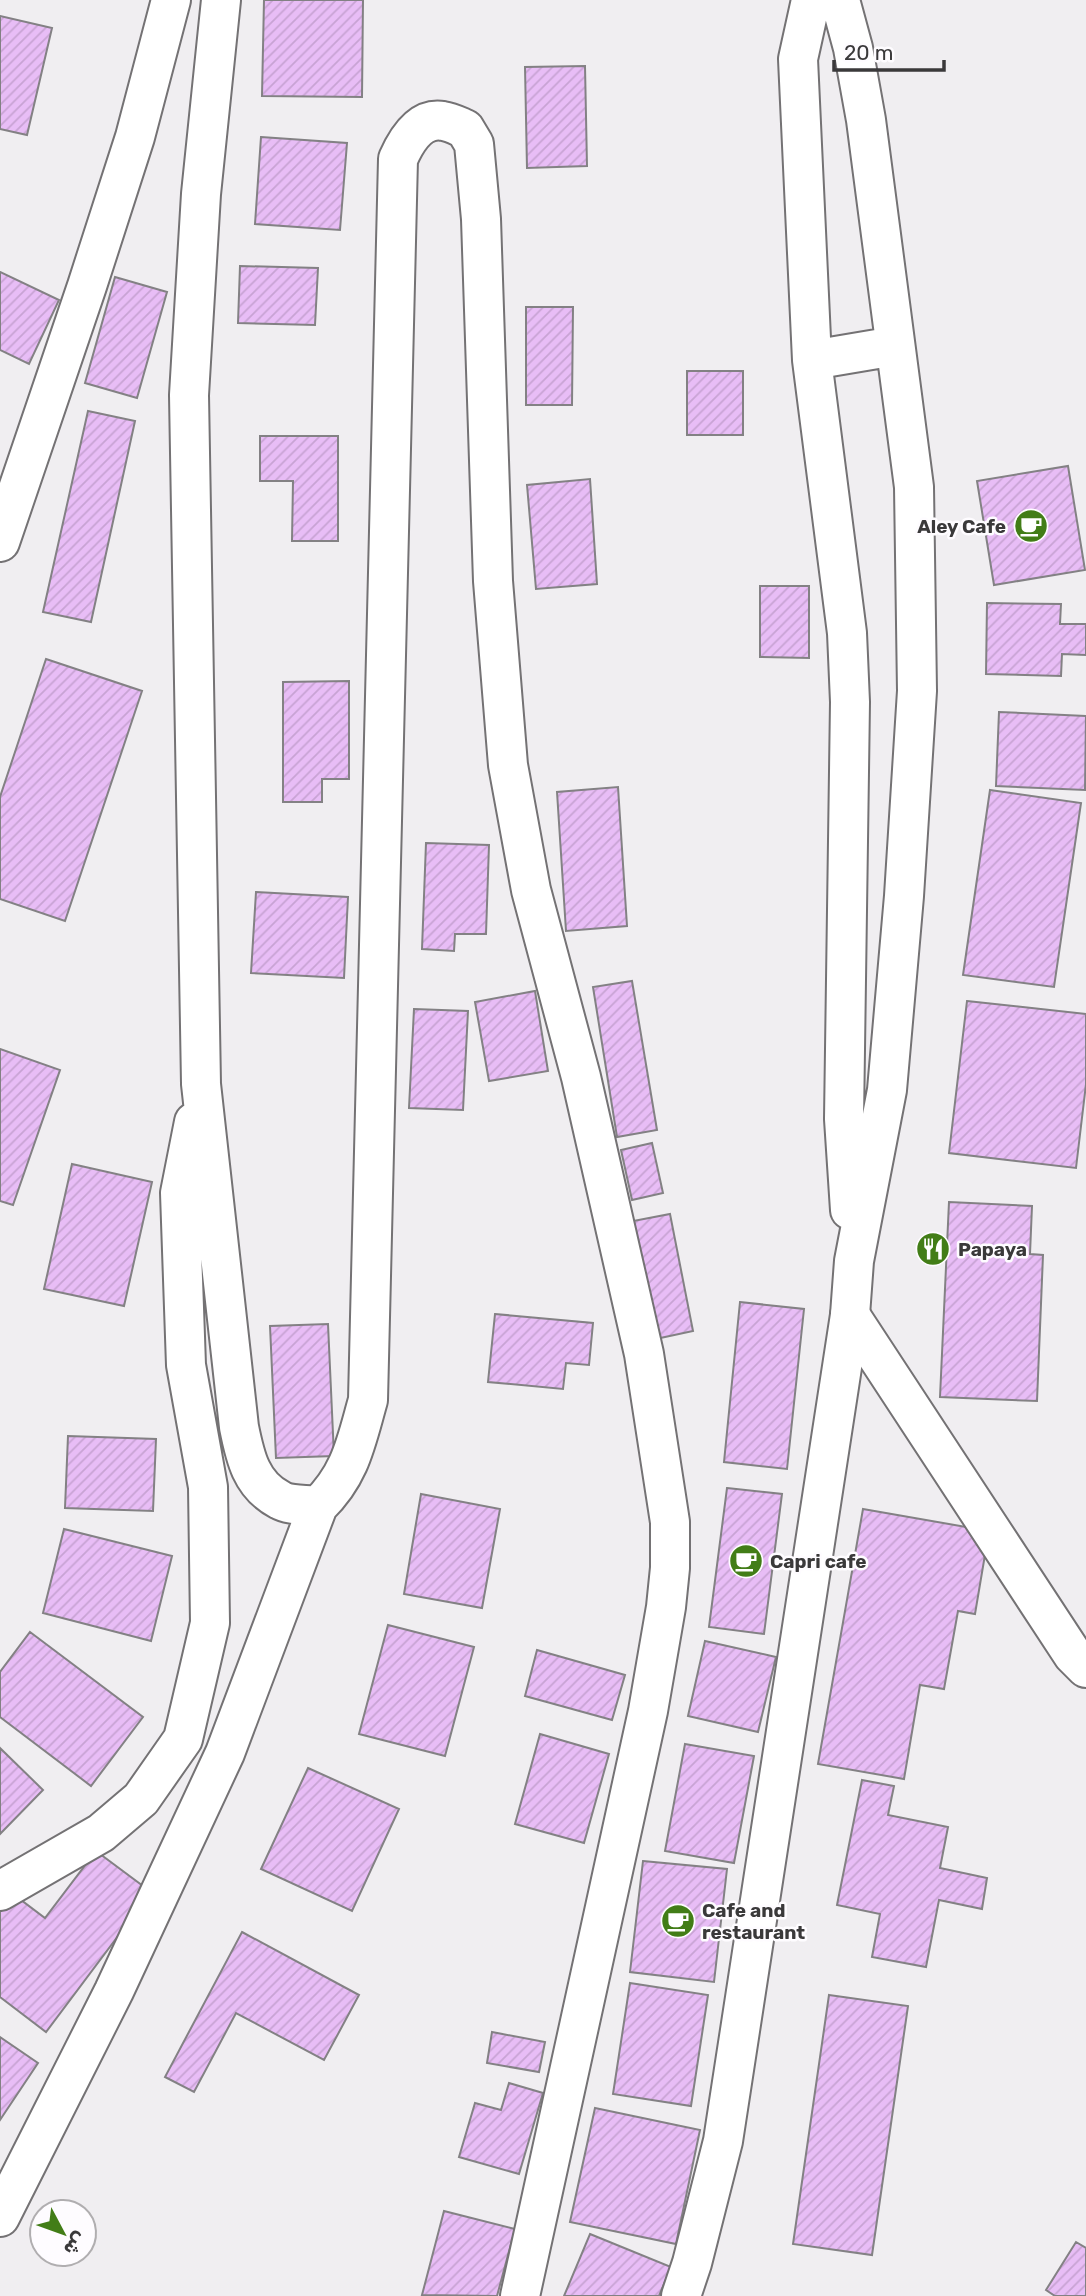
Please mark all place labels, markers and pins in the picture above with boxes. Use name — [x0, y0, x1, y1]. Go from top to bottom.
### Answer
cafe icon: Aley Cafe — [1012, 507, 1050, 545]
place label: Aley Cafe — [917, 515, 1006, 538]
restaurant icon: Papaya — [914, 1230, 952, 1268]
place label: Papaya — [958, 1238, 1027, 1261]
cafe icon: Capri cafe — [727, 1542, 765, 1580]
place label: Capri cafe — [770, 1550, 867, 1573]
place label: Cafe and restaurant — [702, 1899, 805, 1944]
cafe icon: Cafe and restaurant — [659, 1902, 697, 1940]

